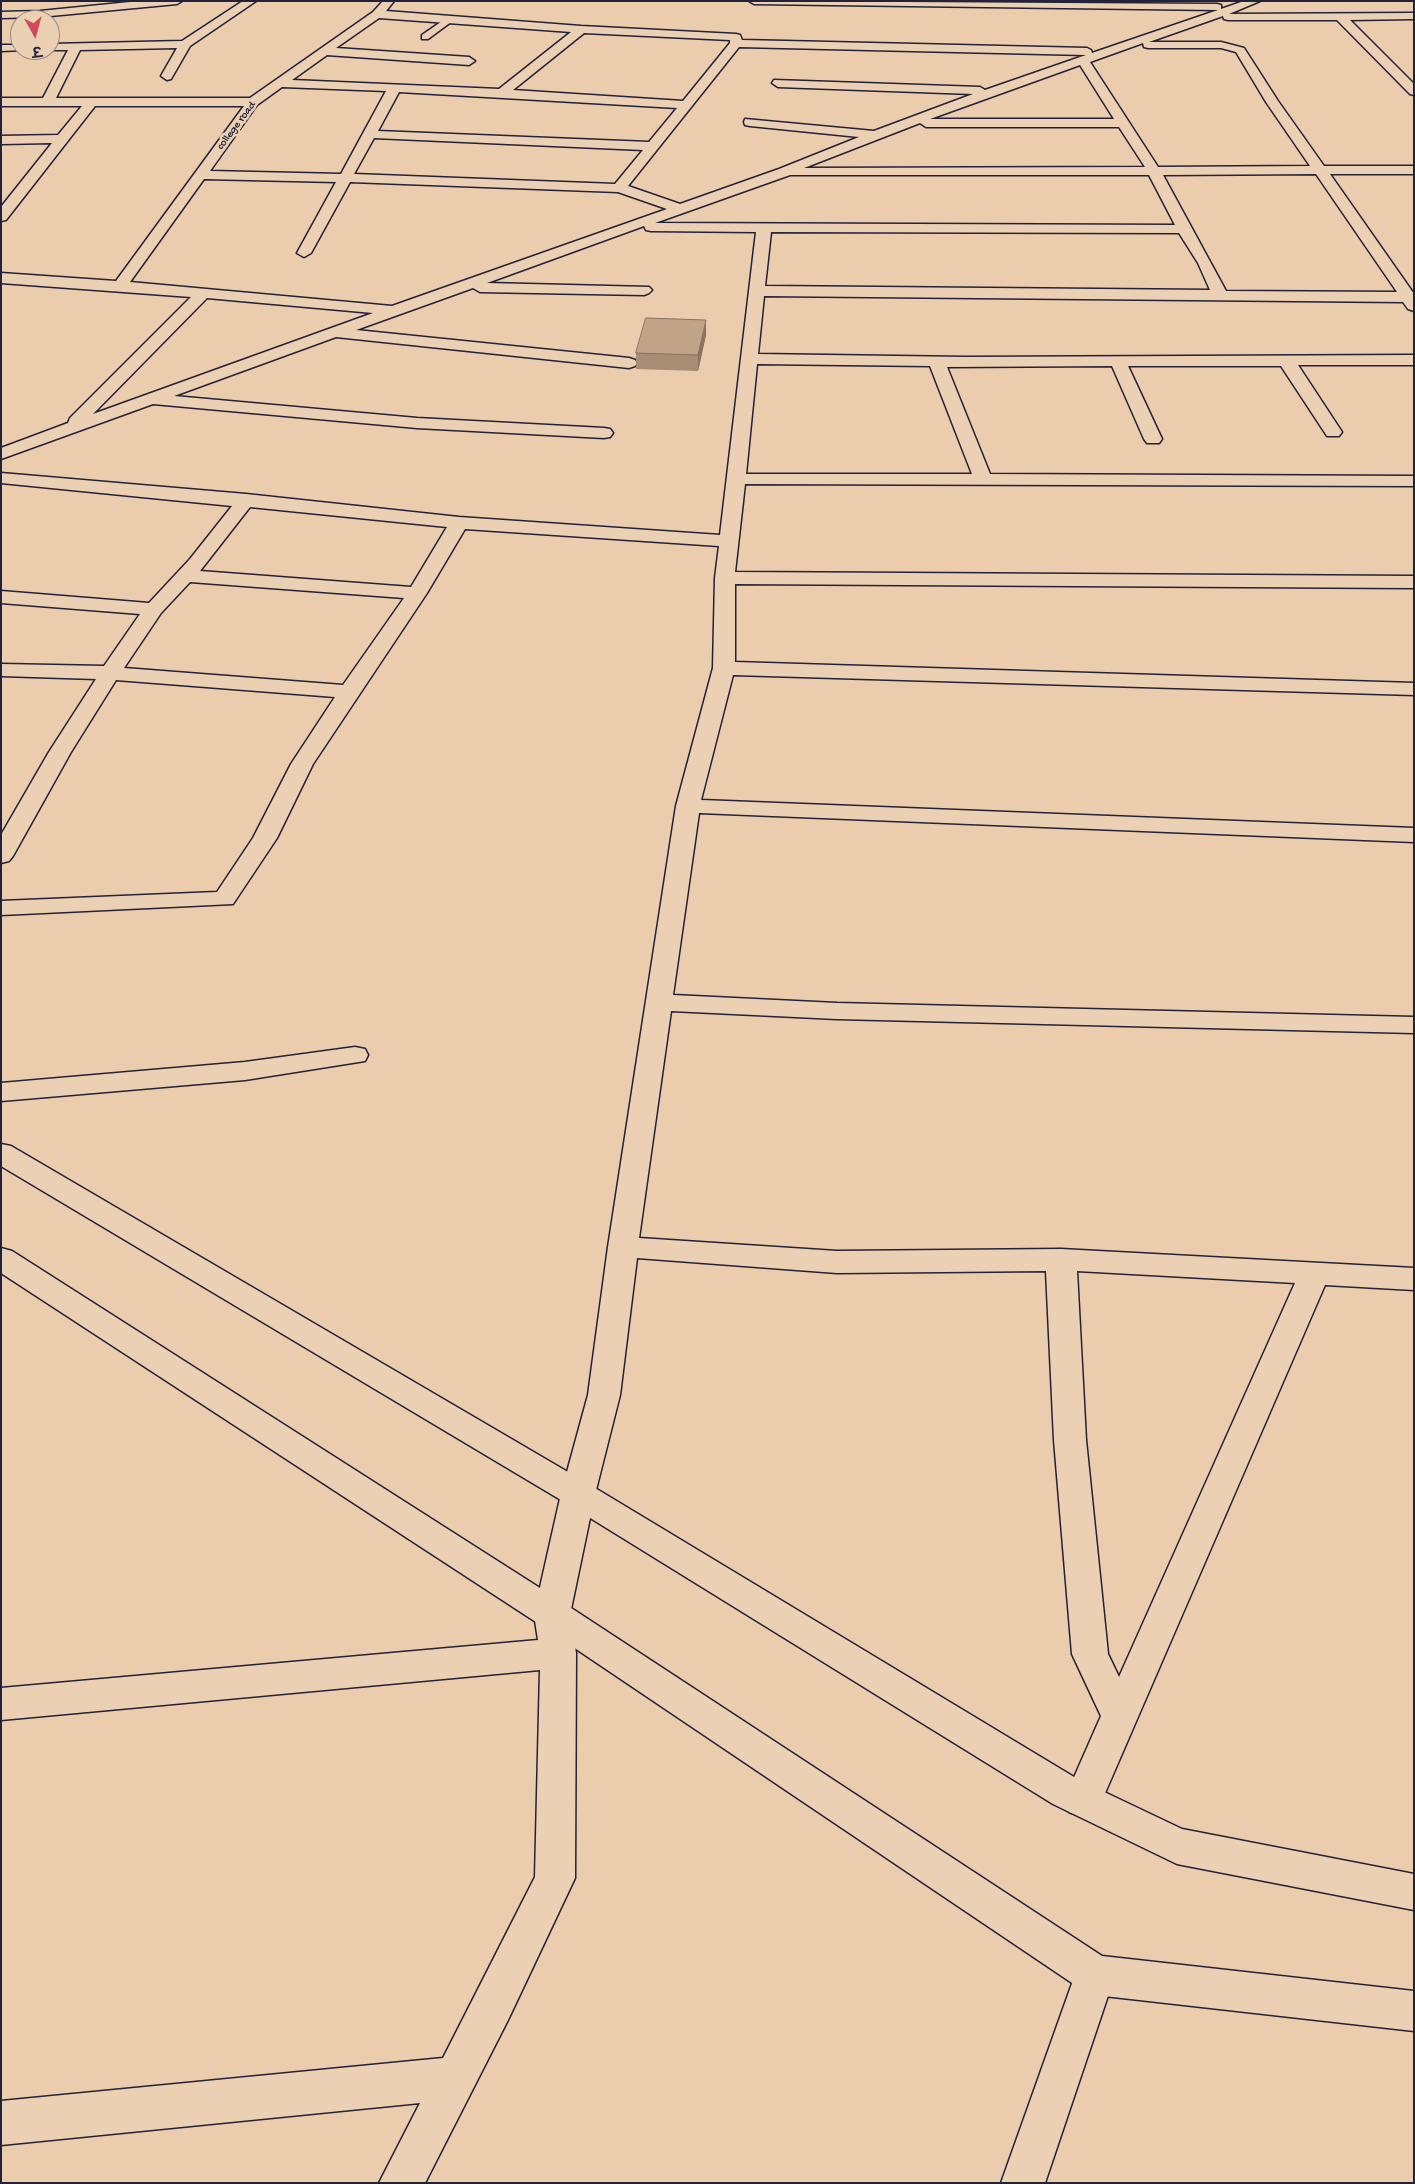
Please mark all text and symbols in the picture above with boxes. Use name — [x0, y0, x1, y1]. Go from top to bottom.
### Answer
north arrow — [10, 10, 60, 60]
text: उ — [31, 40, 42, 58]
street label: college road — [215, 99, 259, 153]

